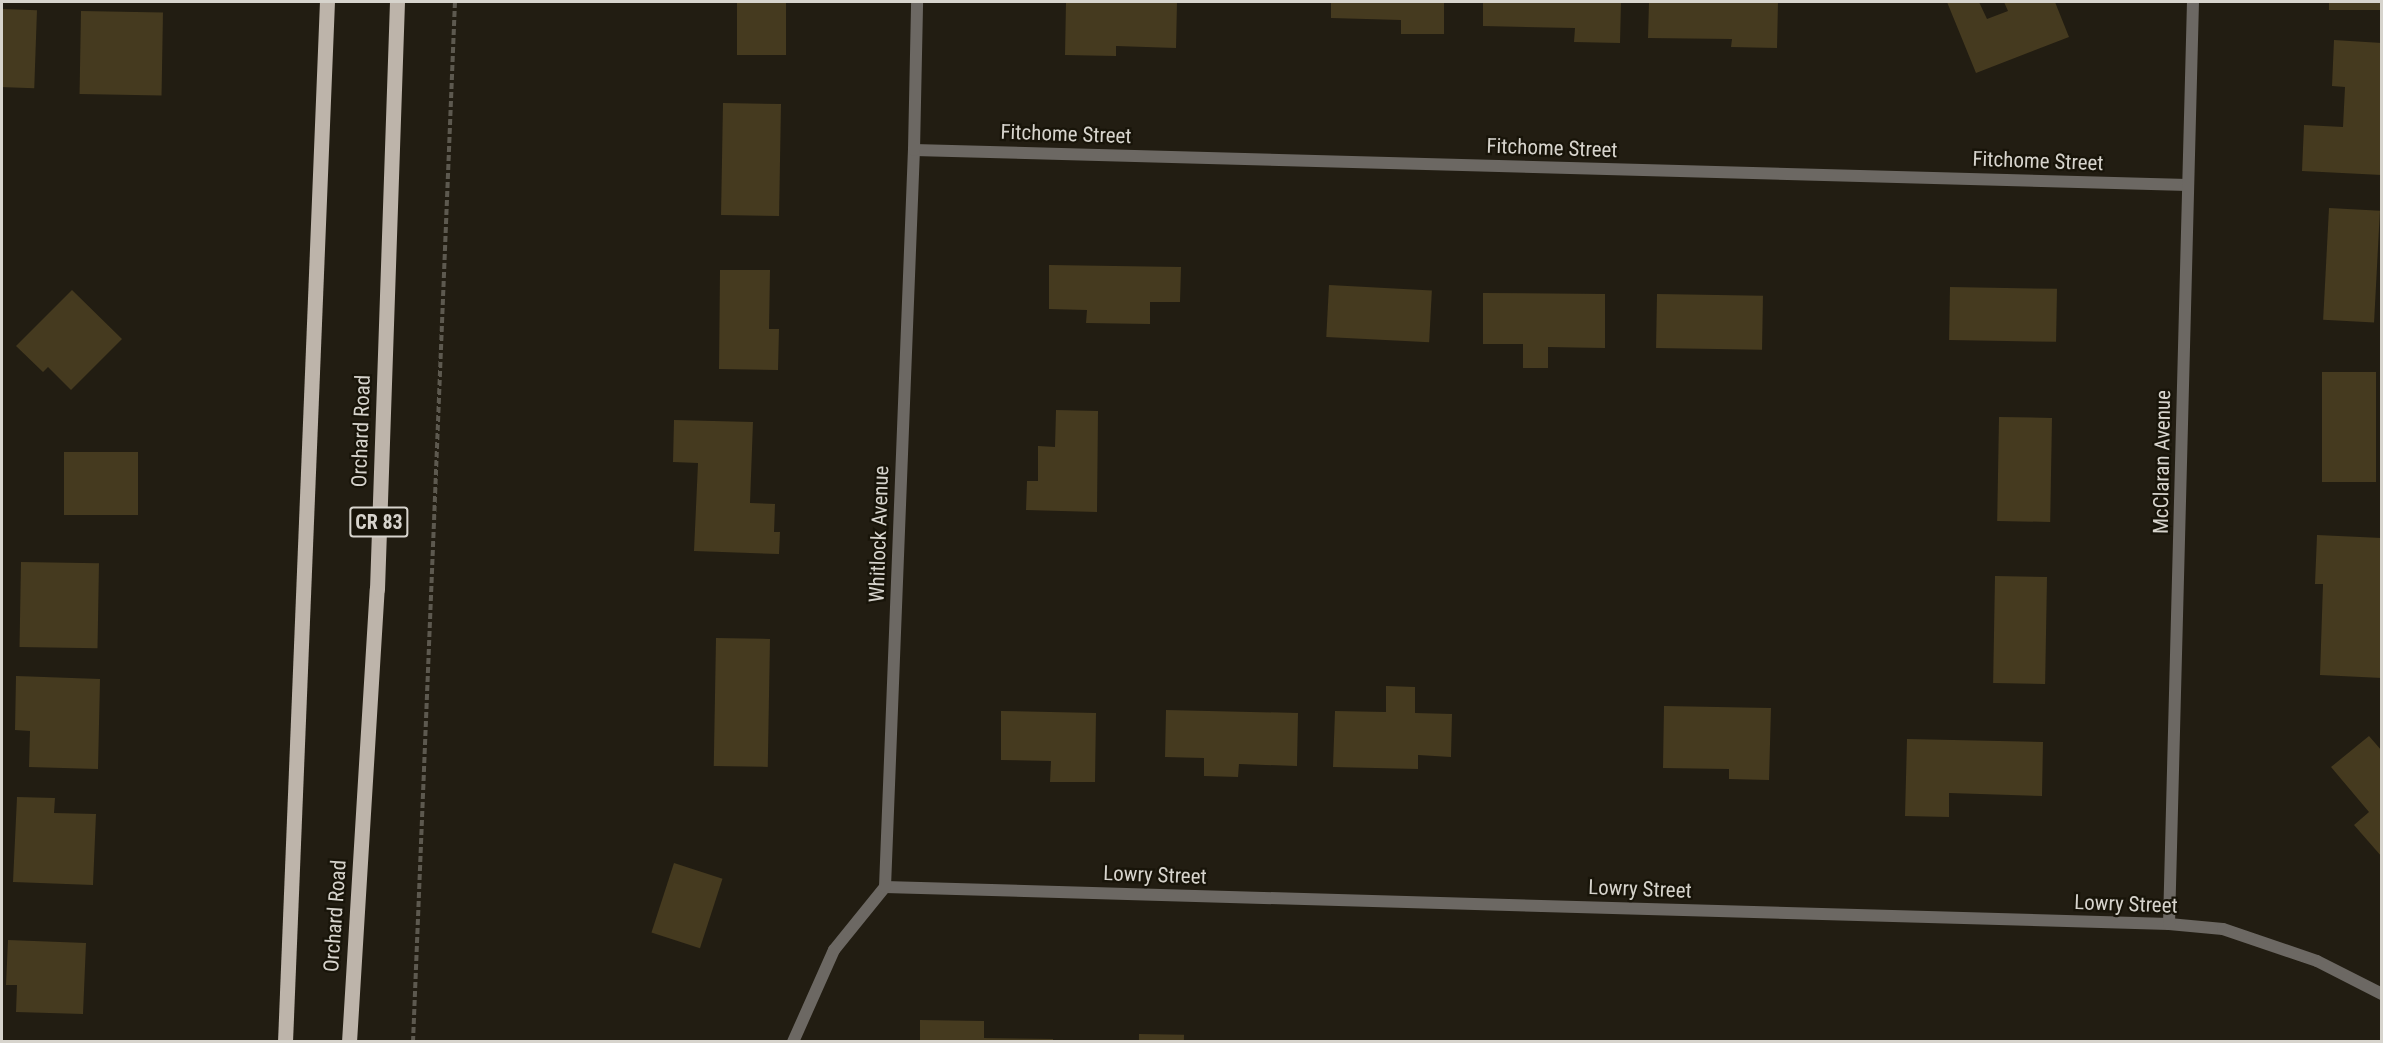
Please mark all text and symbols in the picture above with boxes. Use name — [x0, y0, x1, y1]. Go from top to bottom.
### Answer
street label: Fitchome Street — [1000, 119, 1132, 149]
street label: Fitchome Street — [1486, 133, 1618, 163]
street label: Fitchome Street — [1972, 146, 2104, 176]
street label: Orchard Road — [346, 374, 376, 488]
street label: McClaran Avenue — [2148, 390, 2176, 534]
street label: Whitlock Avenue — [864, 465, 894, 603]
road number: CR 83 — [349, 505, 409, 539]
street label: Orchard Road — [319, 859, 351, 973]
street label: Lowry Street — [1103, 861, 1207, 889]
street label: Lowry Street — [1588, 875, 1692, 903]
street label: Lowry Street — [2074, 890, 2178, 918]

